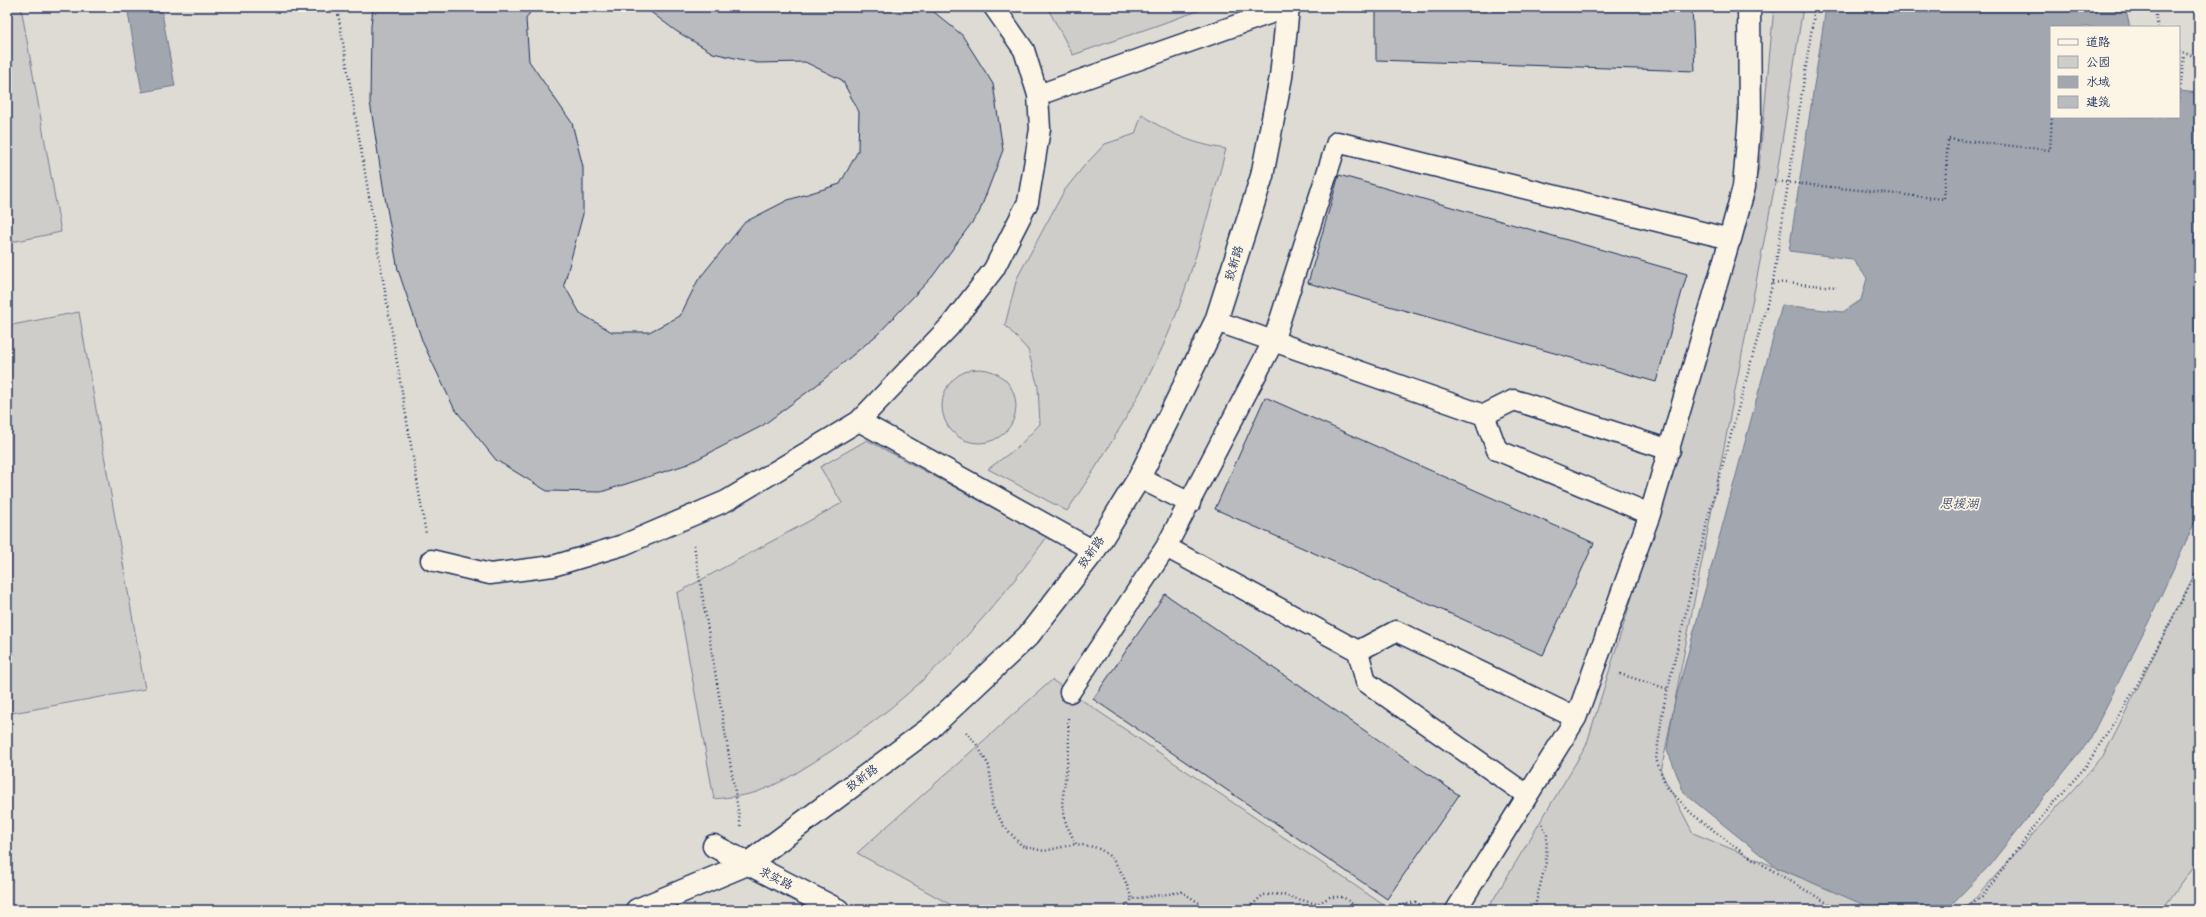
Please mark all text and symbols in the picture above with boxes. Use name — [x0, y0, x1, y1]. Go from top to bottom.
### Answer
legend — [2050, 26, 2180, 118]
text: 道路 — [2086, 33, 2110, 49]
text: 公园 — [2086, 53, 2110, 69]
text: 水域 — [2086, 73, 2110, 89]
text: 建筑 — [2086, 93, 2110, 109]
street label: 致新路 — [1220, 243, 1246, 282]
water label: 思援湖 — [1939, 494, 1980, 511]
street label: 致新路 — [1073, 532, 1107, 571]
street label: 致新路 — [842, 760, 881, 794]
street label: 求实路 — [757, 862, 796, 892]

